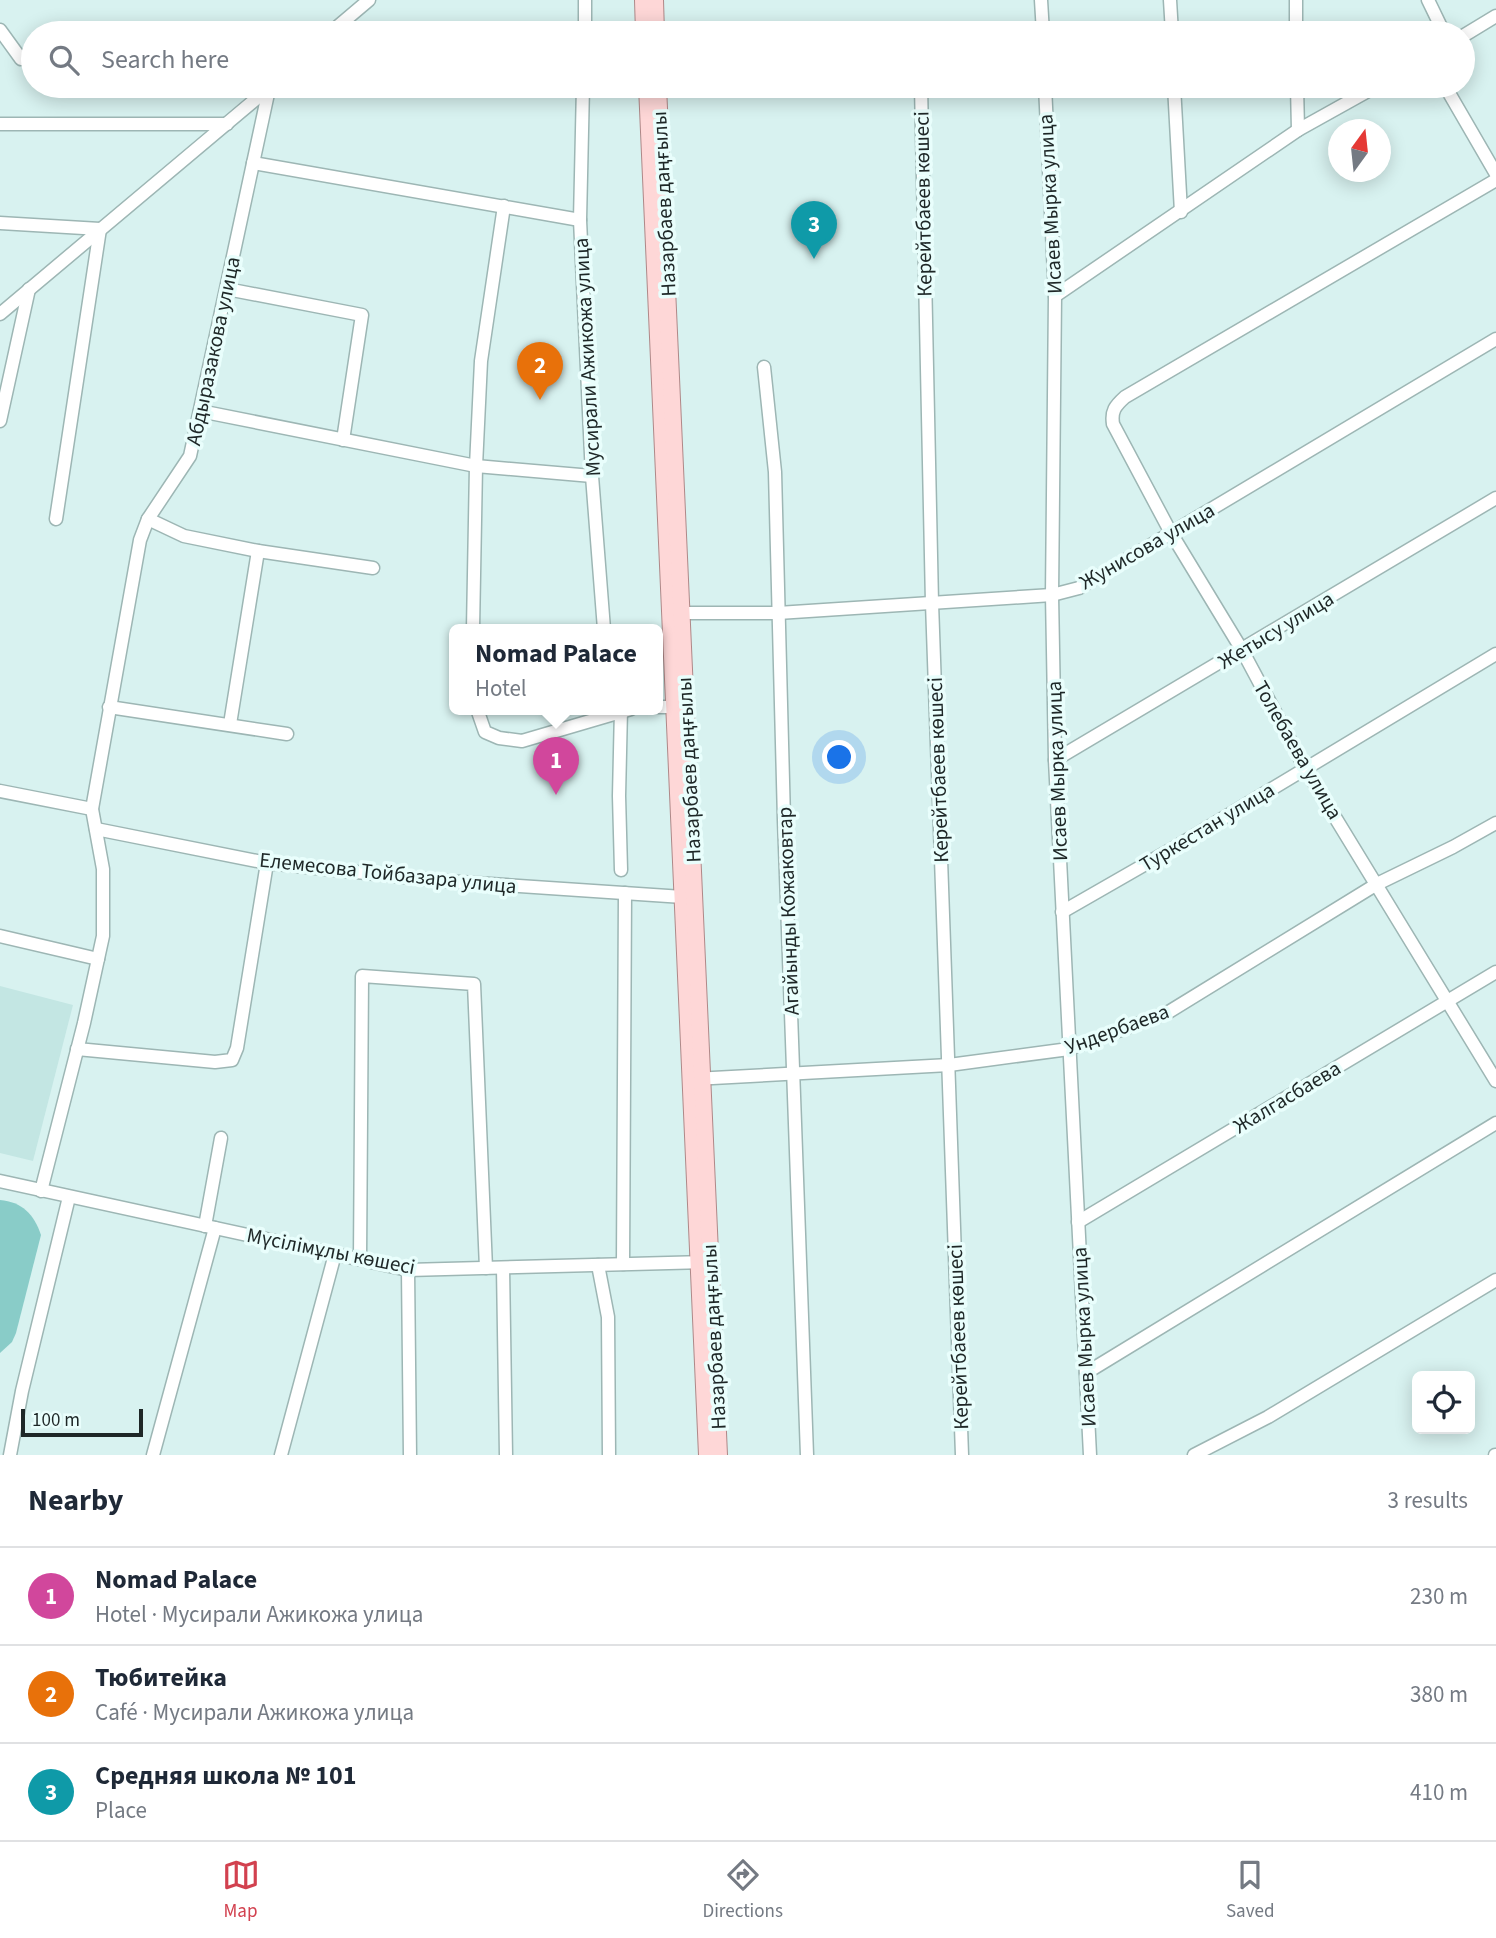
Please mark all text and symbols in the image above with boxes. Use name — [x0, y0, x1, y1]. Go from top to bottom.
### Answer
search box — [21, 21, 1475, 98]
icon: search — [45, 41, 83, 79]
text: Search here — [101, 41, 229, 78]
street label: Назарбаев даңғылы — [644, 111, 684, 297]
street label: Керейтбаеев көшесі — [906, 111, 940, 297]
street label: Исаев Мырка улица — [1030, 113, 1070, 295]
north arrow — [1328, 119, 1391, 182]
pin: 3 — [791, 201, 837, 259]
street label: Мусирали Ажикожа улица — [566, 237, 608, 477]
street label: Абдыразакова улица — [178, 254, 248, 448]
pin: 2 — [517, 342, 563, 400]
street label: Жунисова улица — [1074, 495, 1220, 597]
street label: Жетысу улица — [1213, 584, 1339, 676]
popup — [449, 624, 663, 715]
text: Nomad Palace — [475, 635, 637, 672]
text: Hotel — [475, 672, 527, 705]
street label: Толебаева улица — [1246, 675, 1350, 825]
street label: Назарбаев даңғылы — [669, 677, 709, 863]
street label: Керейтбаеев көшесі — [920, 677, 956, 863]
street label: Исаев Мырка улица — [1039, 680, 1075, 862]
pin: 1 — [533, 737, 579, 795]
your location — [822, 740, 856, 774]
street label: Туркестан улица — [1134, 775, 1280, 879]
street label: Агайынды Кожаковтар — [769, 806, 807, 1016]
street label: Елемесова Тойбазара улица — [258, 845, 518, 901]
street label: Ундербаева — [1061, 996, 1173, 1062]
street label: Жалгасбаева — [1228, 1053, 1346, 1141]
street label: Мүсілімұлы көшесі — [244, 1220, 418, 1282]
street label: Назарбаев даңғылы — [694, 1244, 734, 1430]
street label: Керейтбаеев көшесі — [940, 1244, 976, 1430]
street label: Исаев Мырка улица — [1064, 1246, 1104, 1428]
map controls — [1412, 1371, 1475, 1434]
button: locate — [1412, 1371, 1475, 1434]
scale bar — [21, 1406, 144, 1438]
text: 100 m — [32, 1407, 80, 1434]
text: Nearby — [28, 1479, 123, 1522]
text: 3 results — [1388, 1484, 1468, 1517]
text: Nomad Palace — [95, 1561, 257, 1598]
text: 1 — [45, 1580, 57, 1613]
text: 230 m — [1410, 1580, 1468, 1613]
text: Hotel · Мусирали Ажикожа улица — [95, 1598, 423, 1631]
text: Тюбитейка — [95, 1659, 227, 1696]
text: 2 — [45, 1678, 57, 1711]
text: 380 m — [1410, 1678, 1468, 1711]
text: Café · Мусирали Ажикожа улица — [95, 1696, 414, 1729]
text: Средняя школа № 101 — [95, 1757, 357, 1794]
text: 3 — [45, 1776, 57, 1809]
text: 410 m — [1410, 1776, 1468, 1809]
text: Place — [95, 1794, 147, 1827]
tab: Map — [222, 1856, 260, 1925]
tab: Directions — [703, 1856, 783, 1925]
tab: Saved — [1226, 1856, 1274, 1925]

